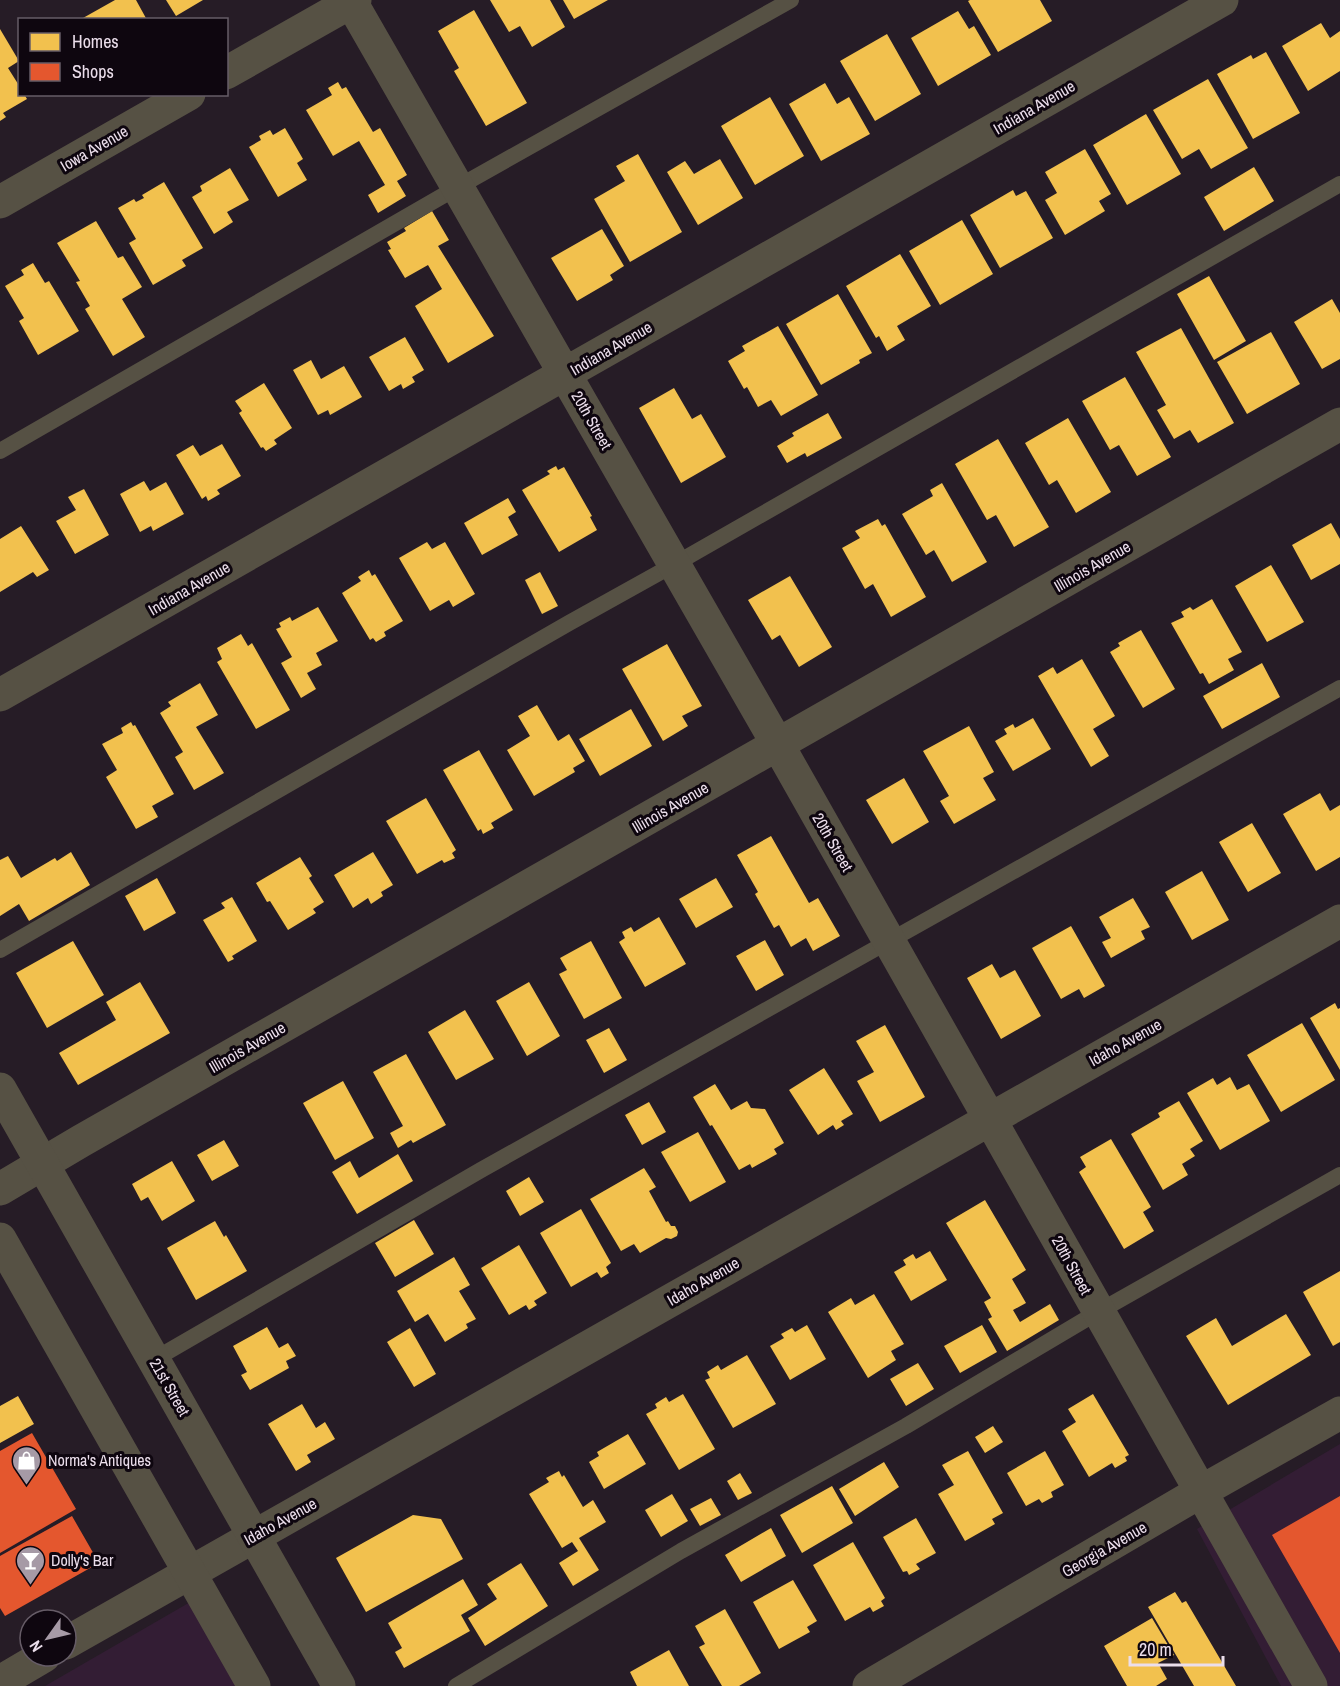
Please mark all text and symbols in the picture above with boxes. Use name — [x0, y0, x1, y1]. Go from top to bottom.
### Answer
legend — [18, 18, 228, 96]
text: Homes — [72, 29, 119, 54]
text: Shops — [72, 59, 114, 84]
street label: Indiana Avenue — [989, 75, 1079, 139]
street label: Iowa Avenue — [56, 120, 132, 176]
street label: Indiana Avenue — [566, 316, 656, 380]
street label: 20th Street — [566, 387, 618, 454]
street label: Illinois Avenue — [1050, 535, 1134, 597]
street label: Indiana Avenue — [144, 556, 234, 620]
street label: Illinois Avenue — [628, 776, 712, 838]
street label: 20th Street — [807, 809, 859, 876]
street label: Idaho Avenue — [1085, 1013, 1165, 1071]
street label: Illinois Avenue — [205, 1016, 289, 1078]
street label: 20th Street — [1047, 1232, 1097, 1299]
street label: Idaho Avenue — [663, 1251, 743, 1311]
street label: 21st Street — [145, 1354, 196, 1420]
shop icon: Norma's Antiques — [11, 1444, 43, 1486]
place label: Norma's Antiques — [48, 1449, 151, 1471]
street label: Idaho Avenue — [240, 1492, 320, 1550]
street label: Georgia Avenue — [1058, 1516, 1150, 1582]
bar icon: Dolly's Bar — [14, 1544, 46, 1586]
place label: Dolly's Bar — [51, 1549, 114, 1571]
north arrow — [18, 1608, 78, 1668]
scale bar — [1130, 1629, 1223, 1667]
text: N — [24, 1636, 47, 1656]
text: 20 m — [1139, 1637, 1172, 1662]

